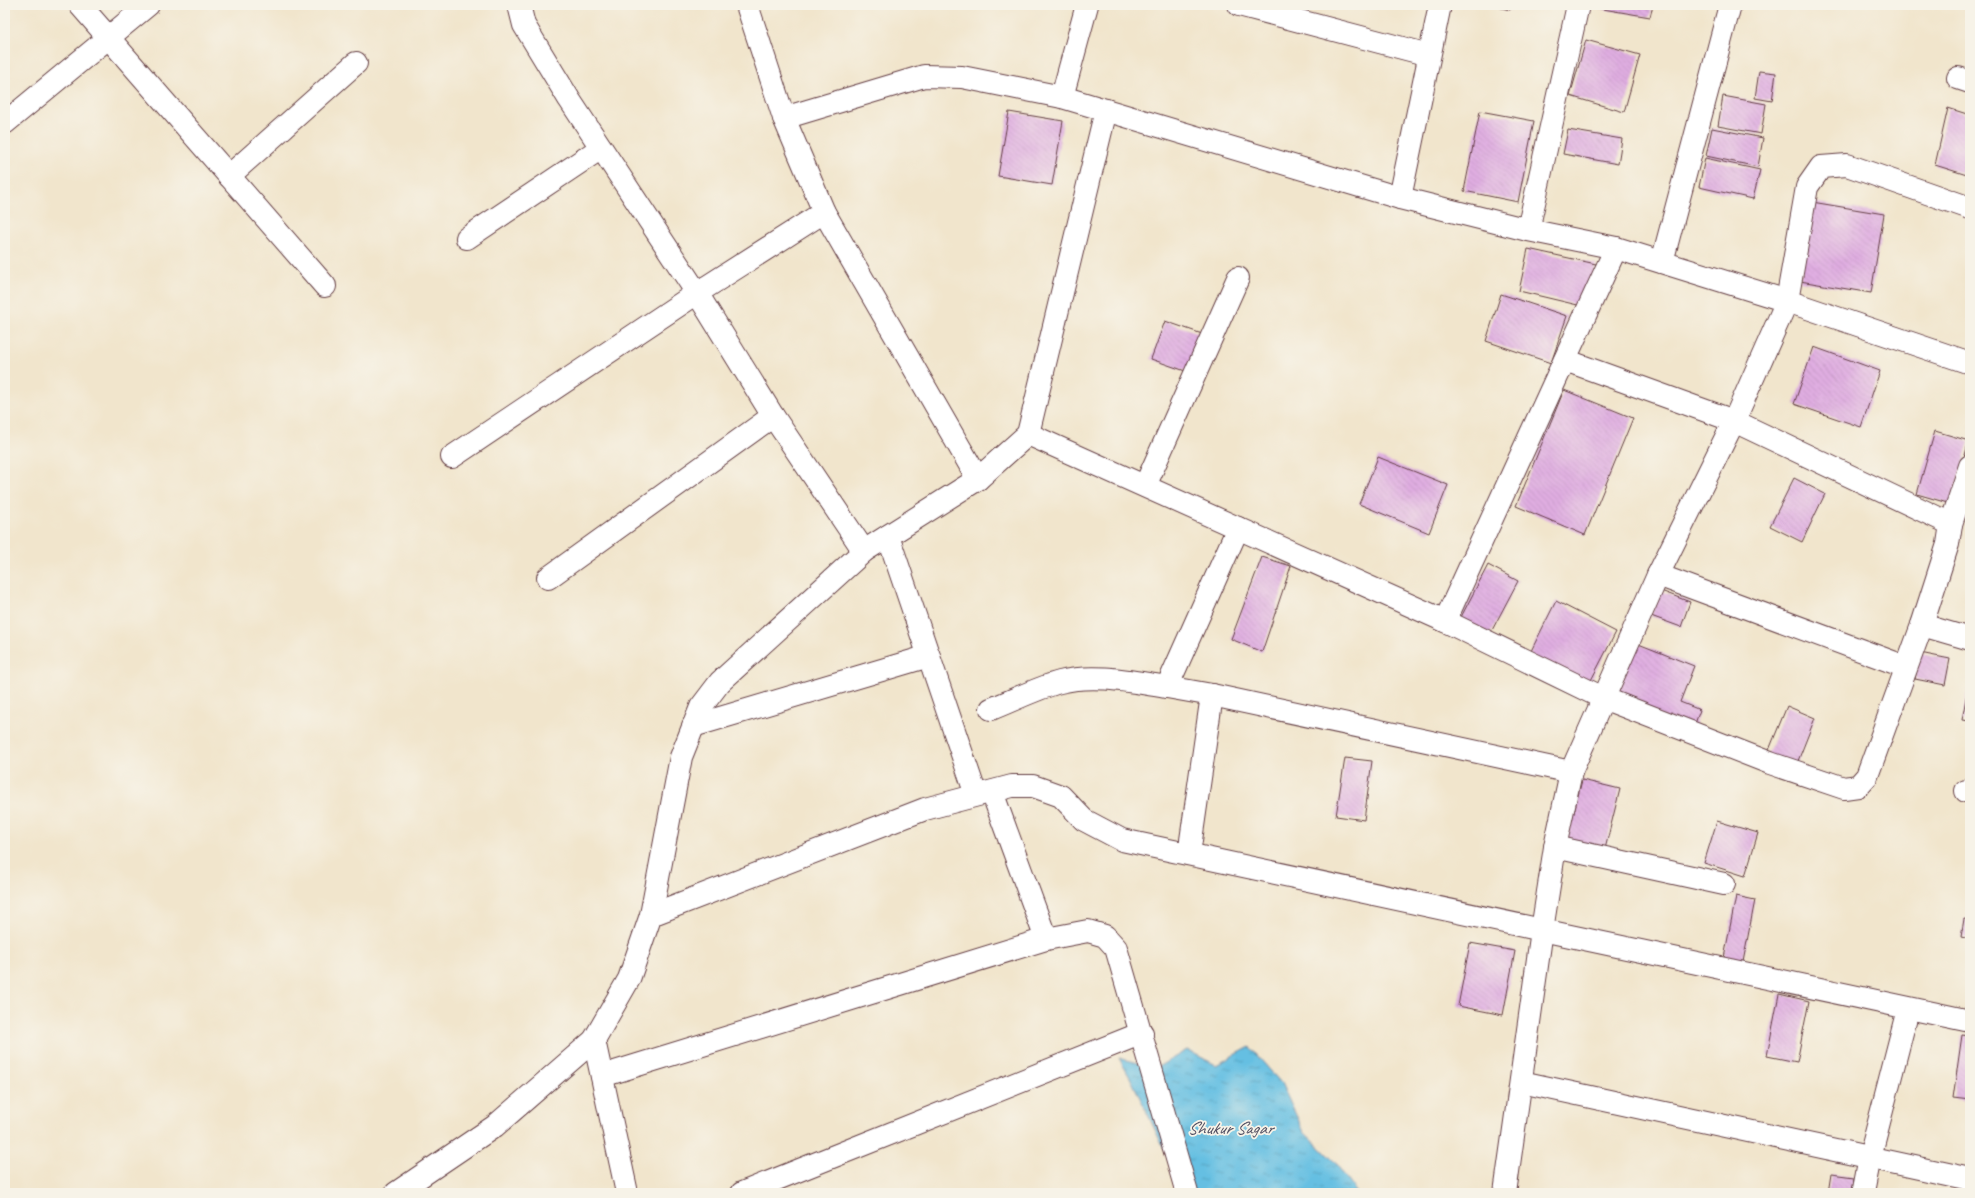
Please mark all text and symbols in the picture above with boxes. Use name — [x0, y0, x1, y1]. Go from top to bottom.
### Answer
water label: Shukur Sagar — [1187, 1117, 1275, 1139]

